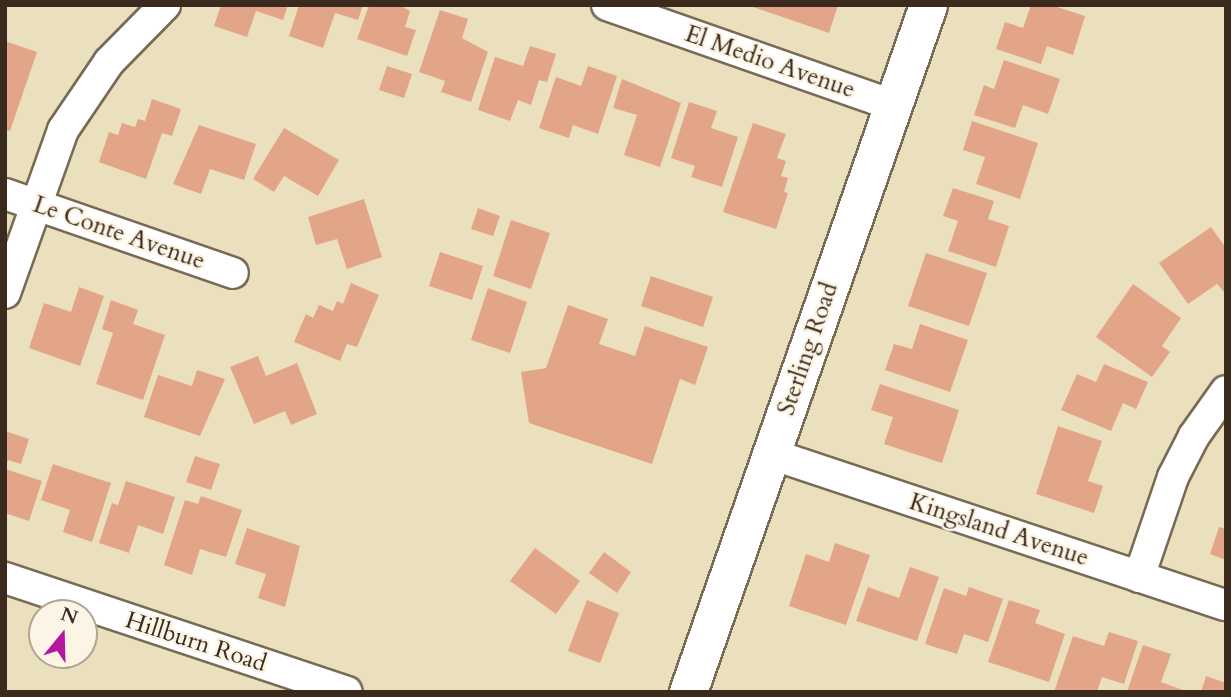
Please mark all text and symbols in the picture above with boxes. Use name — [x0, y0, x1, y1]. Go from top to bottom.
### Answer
street label: El Medio Avenue — [681, 19, 859, 105]
street label: Le Conte Avenue — [29, 190, 209, 276]
street label: Sterling Road — [772, 279, 844, 419]
street label: Kingsland Avenue — [906, 487, 1092, 573]
north arrow — [28, 599, 98, 669]
text: N — [57, 601, 81, 631]
street label: Hillburn Road — [122, 606, 270, 678]

